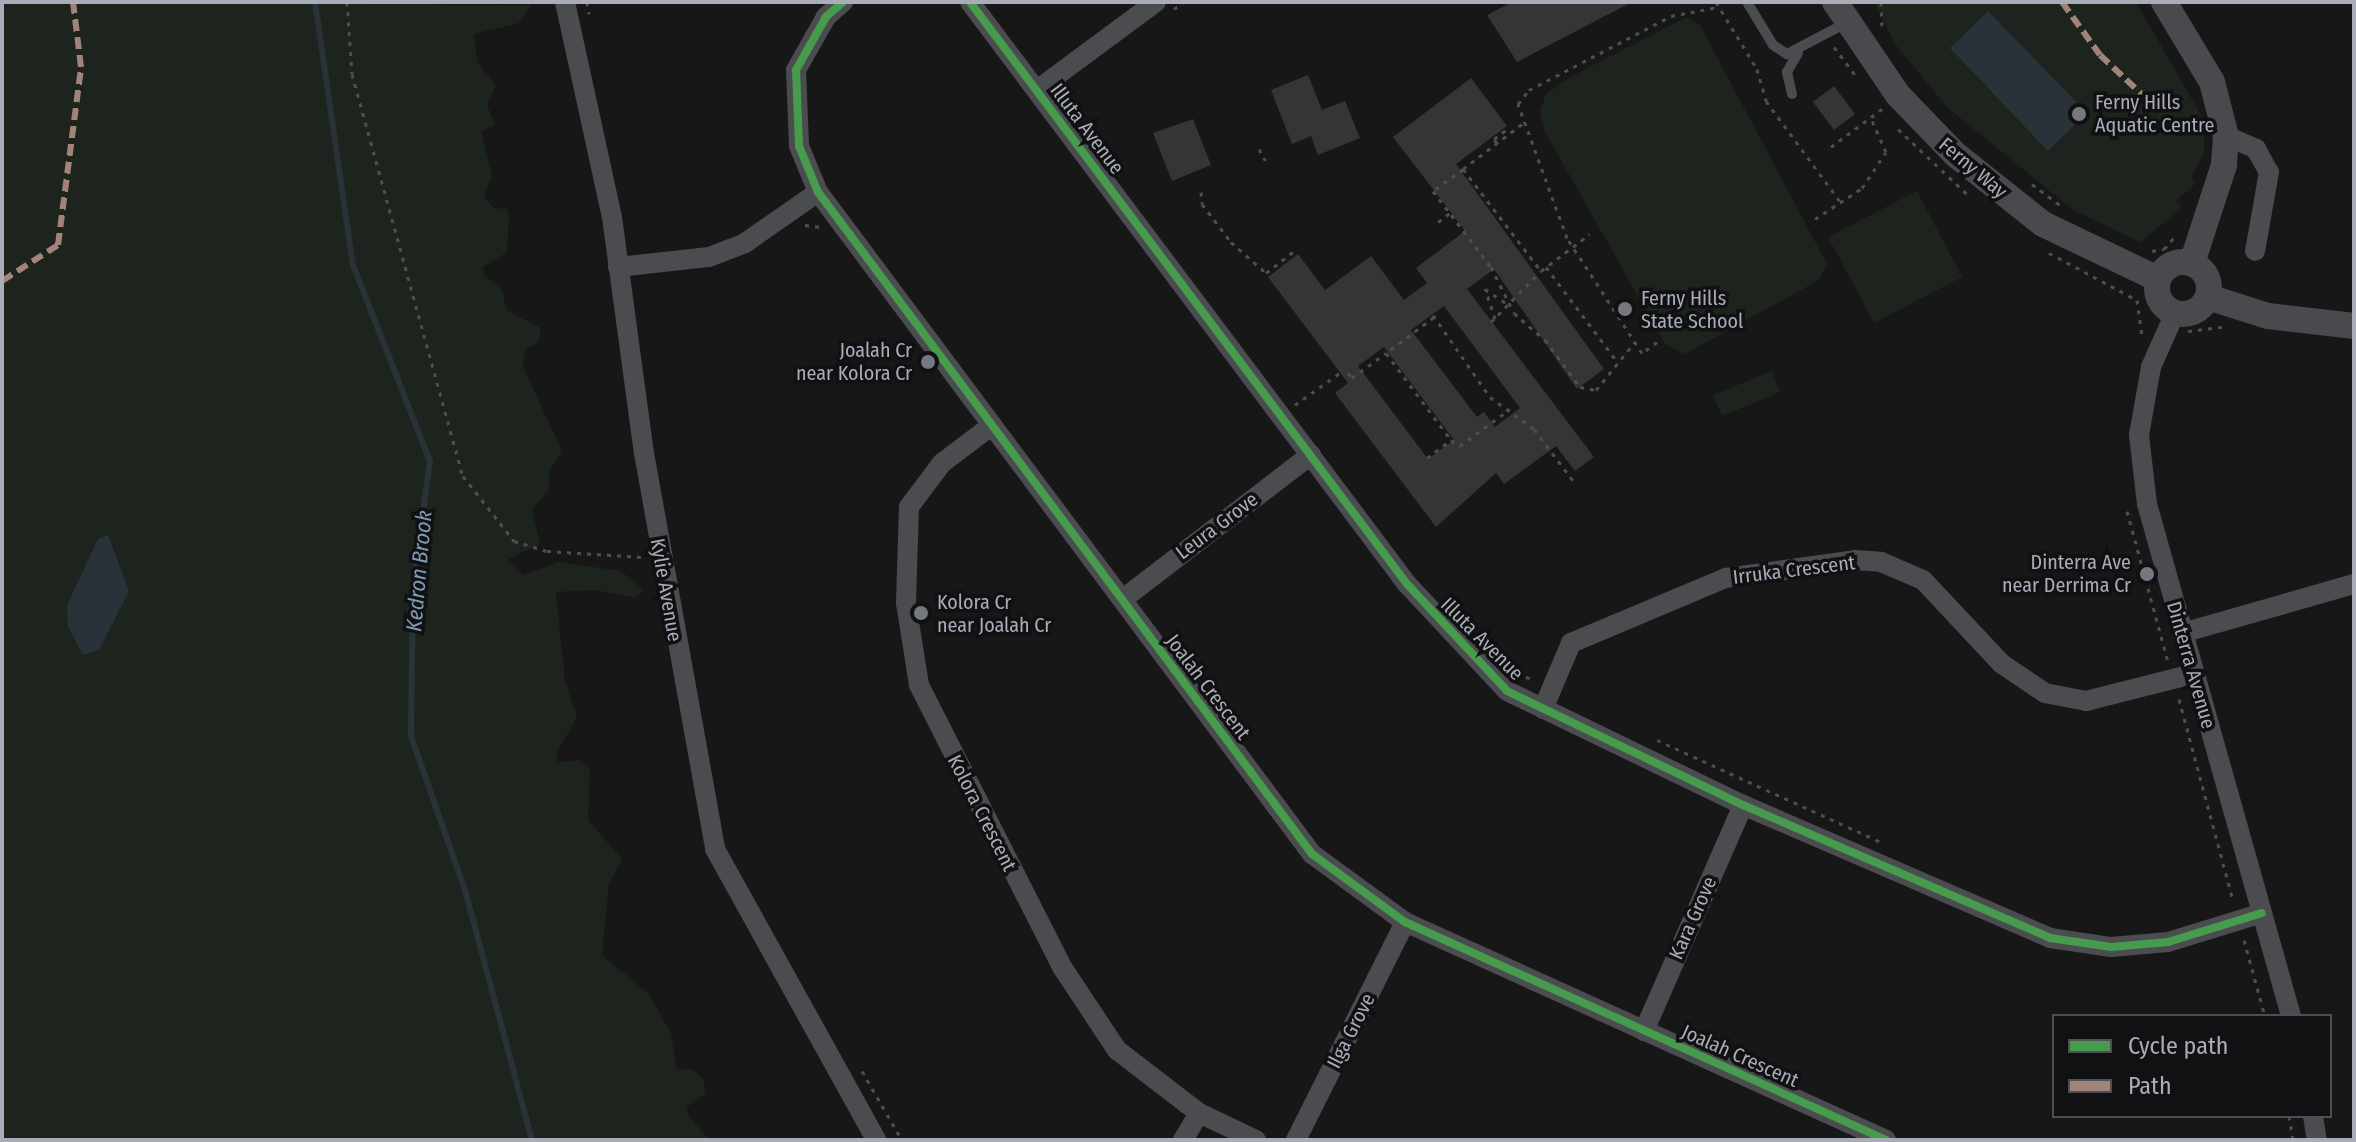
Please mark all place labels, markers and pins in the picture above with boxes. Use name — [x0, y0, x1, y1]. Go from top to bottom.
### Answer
place label: Ferny Hills Aquatic Centre — [2095, 90, 2214, 137]
marker: Ferny Hills Aquatic Centre — [2070, 105, 2088, 123]
place label: Ferny Hills State School — [1641, 286, 1743, 333]
marker: Ferny Hills State School — [1616, 300, 1634, 318]
place label: Joalah Cr near Kolora Cr — [796, 338, 912, 385]
marker: Joalah Cr near Kolora Cr — [919, 353, 937, 371]
place label: Dinterra Ave near Derrima Cr — [2002, 550, 2131, 597]
marker: Dinterra Ave near Derrima Cr — [2138, 565, 2156, 583]
place label: Kolora Cr near Joalah Cr — [937, 590, 1051, 637]
marker: Kolora Cr near Joalah Cr — [912, 604, 930, 622]

